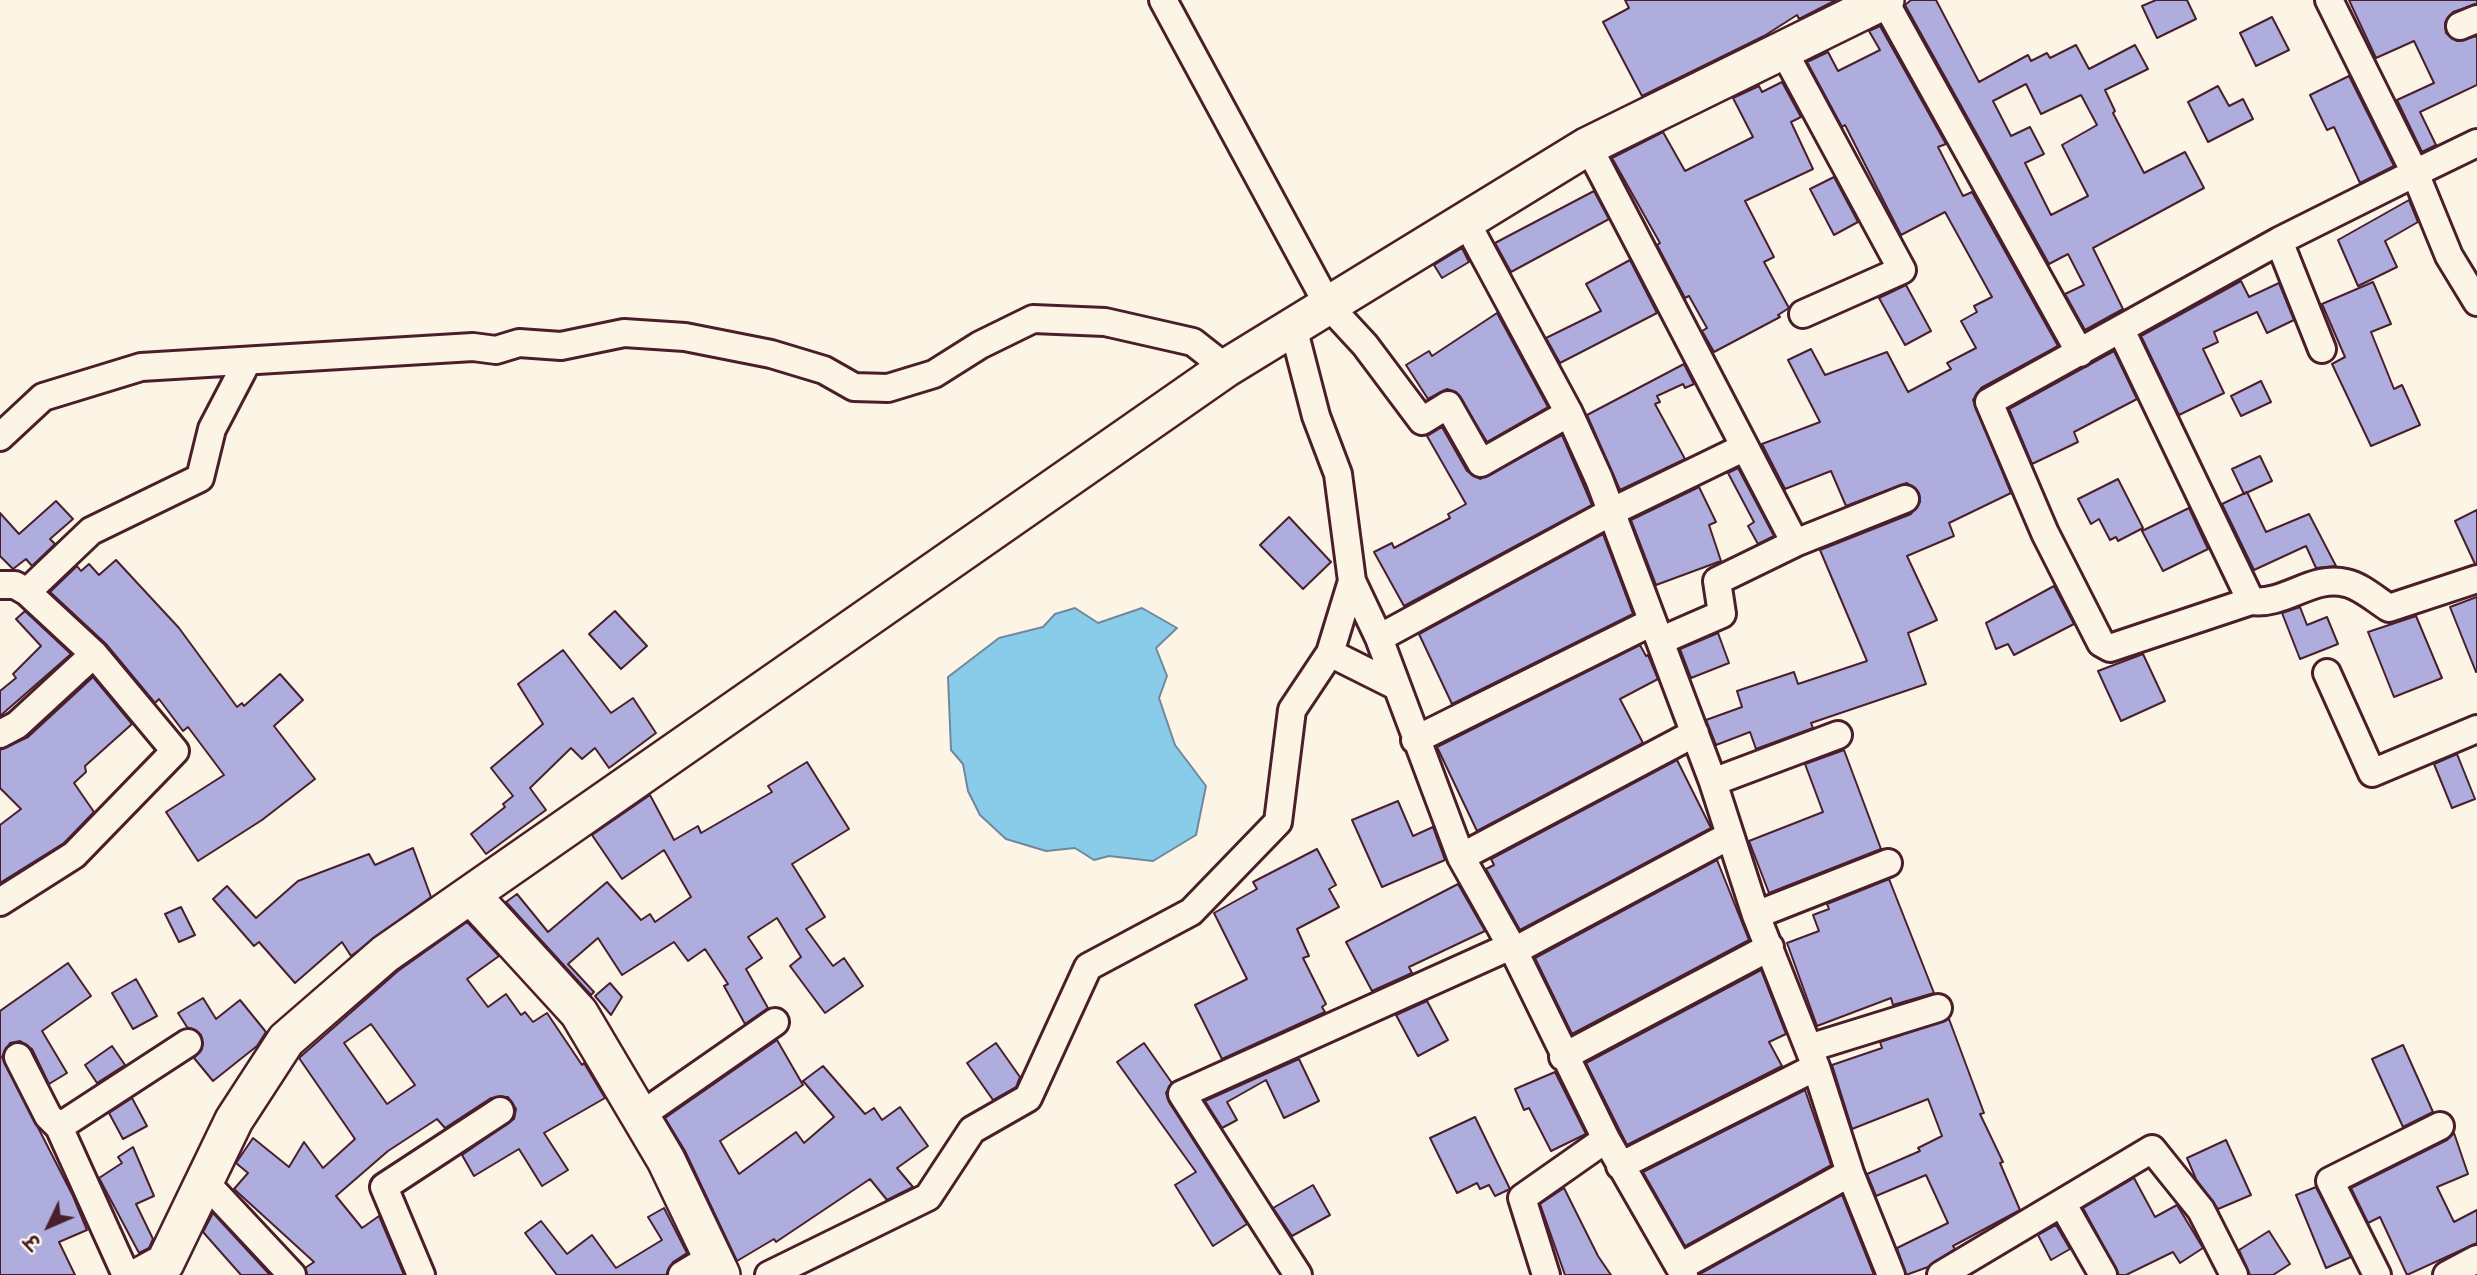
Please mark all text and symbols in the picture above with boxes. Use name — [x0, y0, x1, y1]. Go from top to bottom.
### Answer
north arrow — [14, 1191, 84, 1261]
text: उ — [21, 1228, 46, 1253]

